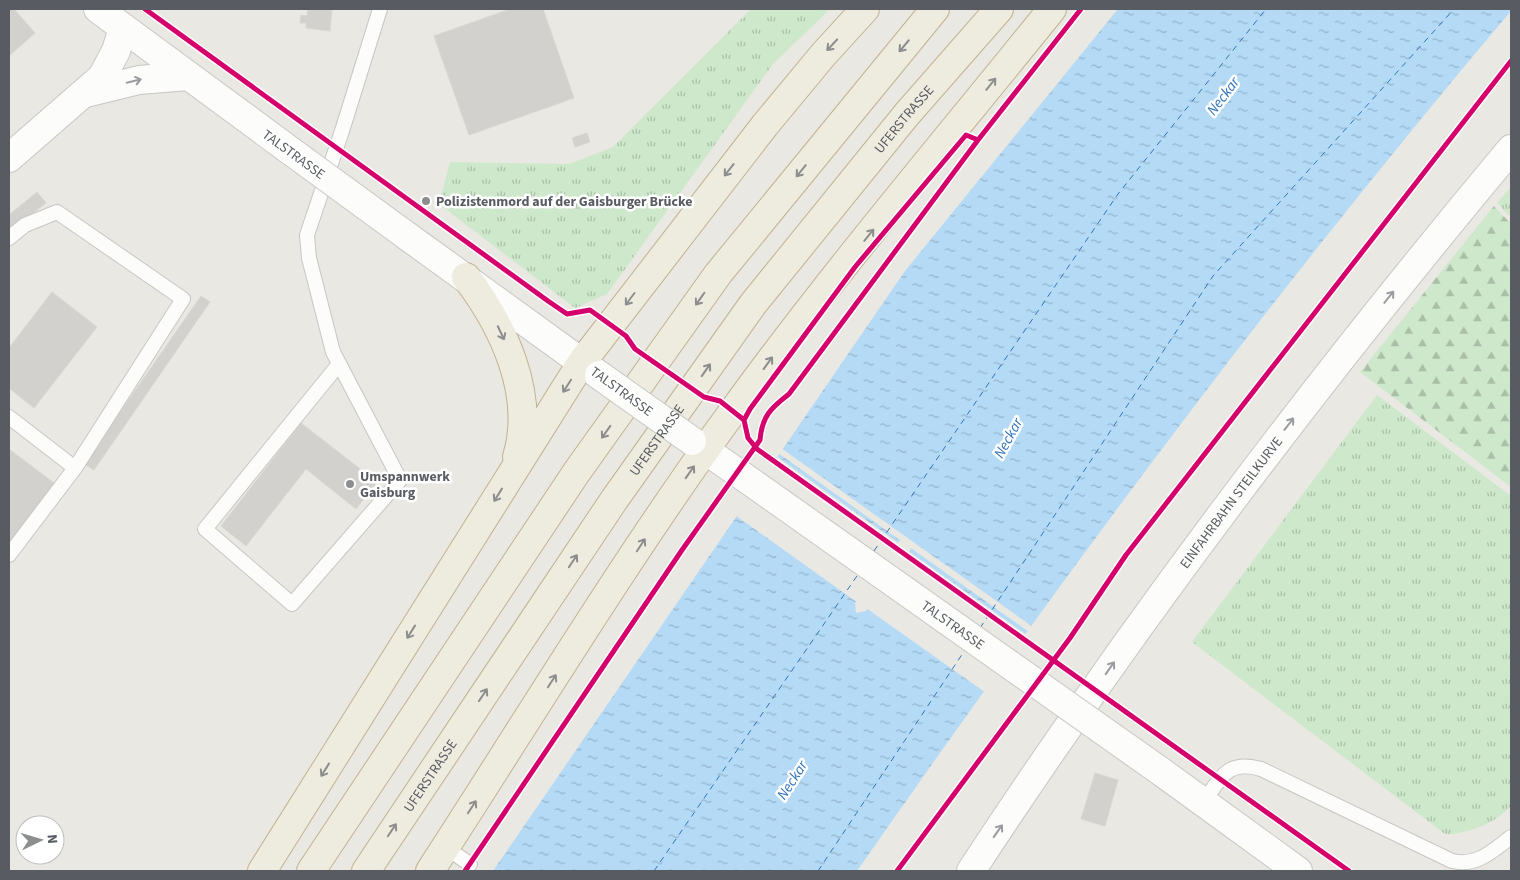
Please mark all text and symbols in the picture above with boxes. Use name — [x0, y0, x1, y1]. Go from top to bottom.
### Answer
one-way arrow — [826, 38, 838, 51]
one-way arrow — [898, 39, 909, 52]
water label: Neckar — [1202, 72, 1245, 120]
one-way arrow — [125, 76, 141, 85]
one-way arrow — [986, 78, 997, 91]
street label: UFERSTRASSE — [870, 81, 939, 158]
street label: TALSTRASSE — [258, 125, 329, 184]
one-way arrow — [724, 164, 735, 177]
one-way arrow — [795, 165, 806, 178]
place label: Polizistenmord auf der Gaisburger Brücke — [436, 192, 693, 212]
marker: Polizistenmord auf der Gaisburger Brücke — [420, 195, 432, 207]
one-way arrow — [864, 229, 875, 242]
one-way arrow — [1384, 290, 1395, 303]
one-way arrow — [625, 292, 635, 306]
one-way arrow — [695, 292, 705, 306]
one-way arrow — [497, 325, 506, 340]
one-way arrow — [763, 357, 774, 370]
street label: TALSTRASSE — [586, 362, 657, 421]
one-way arrow — [701, 363, 711, 377]
one-way arrow — [562, 378, 572, 392]
street label: UFERSTRASSE — [625, 401, 690, 480]
water label: Neckar — [989, 414, 1028, 462]
one-way arrow — [1283, 418, 1294, 431]
one-way arrow — [601, 424, 611, 438]
street label: EINFAHRBAHN STEILKURVE — [1175, 433, 1288, 573]
one-way arrow — [685, 466, 695, 480]
place label: Umspannwerk Gaisburg — [360, 467, 450, 503]
marker: Umspannwerk Gaisburg — [344, 478, 356, 490]
one-way arrow — [492, 487, 502, 501]
one-way arrow — [636, 538, 646, 552]
one-way arrow — [569, 554, 579, 568]
street label: TALSTRASSE — [917, 596, 988, 655]
one-way arrow — [406, 625, 416, 639]
one-way arrow — [1105, 661, 1115, 675]
one-way arrow — [547, 674, 558, 688]
one-way arrow — [478, 689, 488, 703]
street label: UFERSTRASSE — [399, 736, 462, 816]
water label: Neckar — [772, 756, 813, 804]
one-way arrow — [319, 762, 329, 776]
one-way arrow — [467, 800, 477, 814]
north arrow — [15, 815, 65, 865]
one-way arrow — [387, 824, 397, 838]
one-way arrow — [993, 824, 1003, 838]
text: N — [42, 833, 62, 844]

